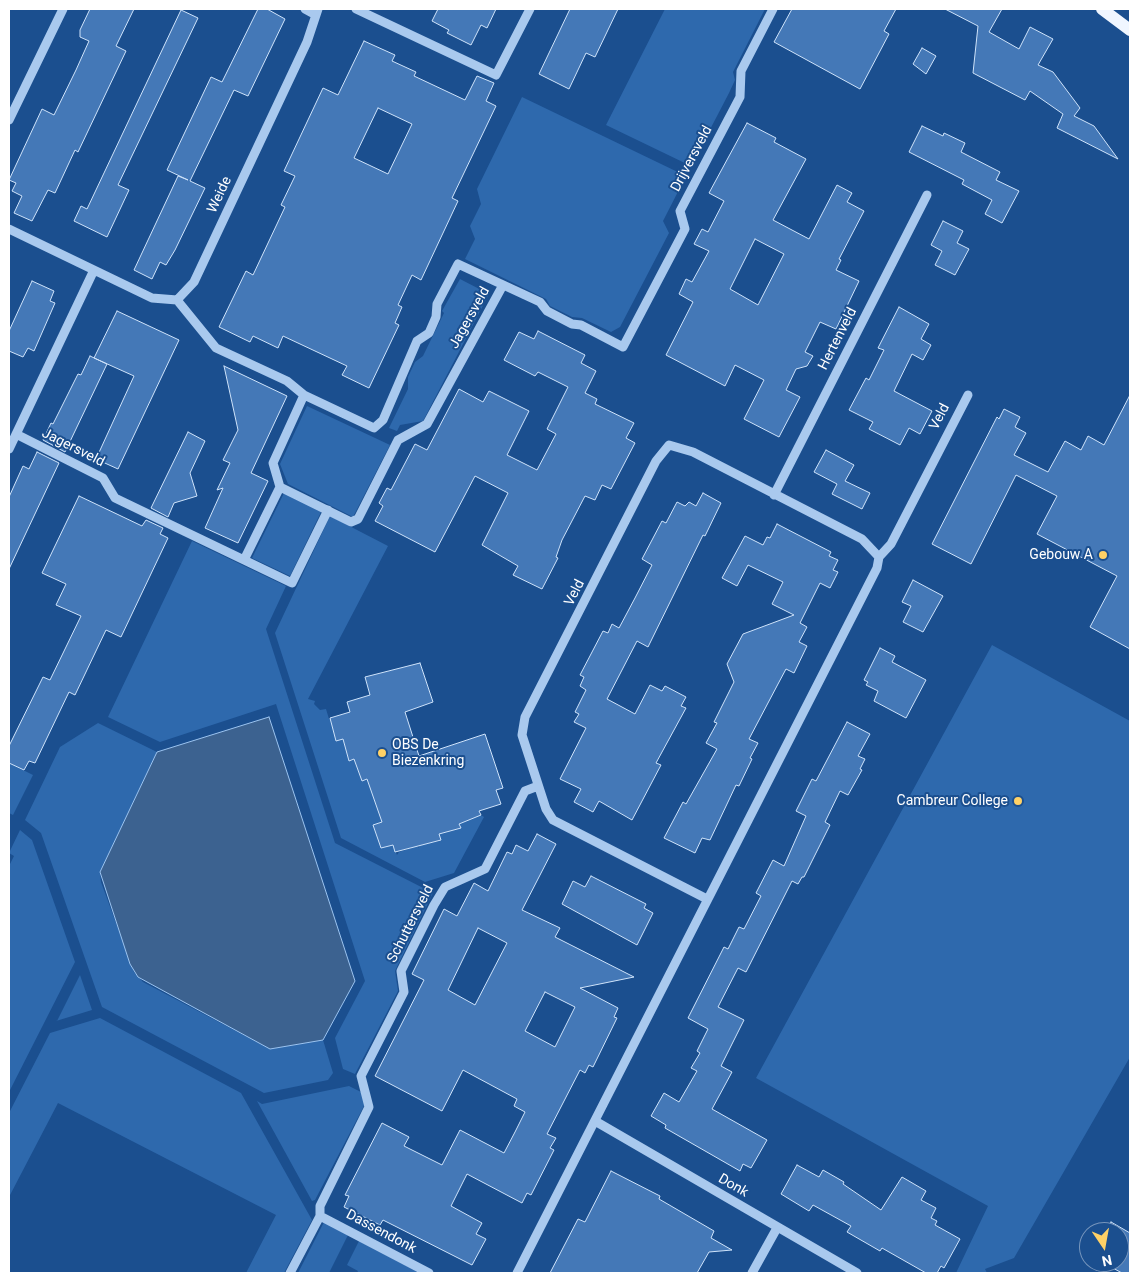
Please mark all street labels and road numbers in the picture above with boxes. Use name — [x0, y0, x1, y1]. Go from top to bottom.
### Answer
street label: Drijversveld — [668, 123, 716, 195]
street label: Weide — [204, 174, 236, 216]
street label: Jagersveld — [446, 284, 494, 352]
street label: Hertenveld — [815, 305, 861, 373]
street label: Veld — [926, 401, 954, 433]
street label: Jagersveld — [39, 425, 107, 471]
street label: Veld — [561, 577, 589, 609]
street label: Schuttersveld — [384, 882, 438, 966]
street label: Donk — [715, 1171, 751, 1201]
street label: Dassendonk — [343, 1206, 419, 1258]

